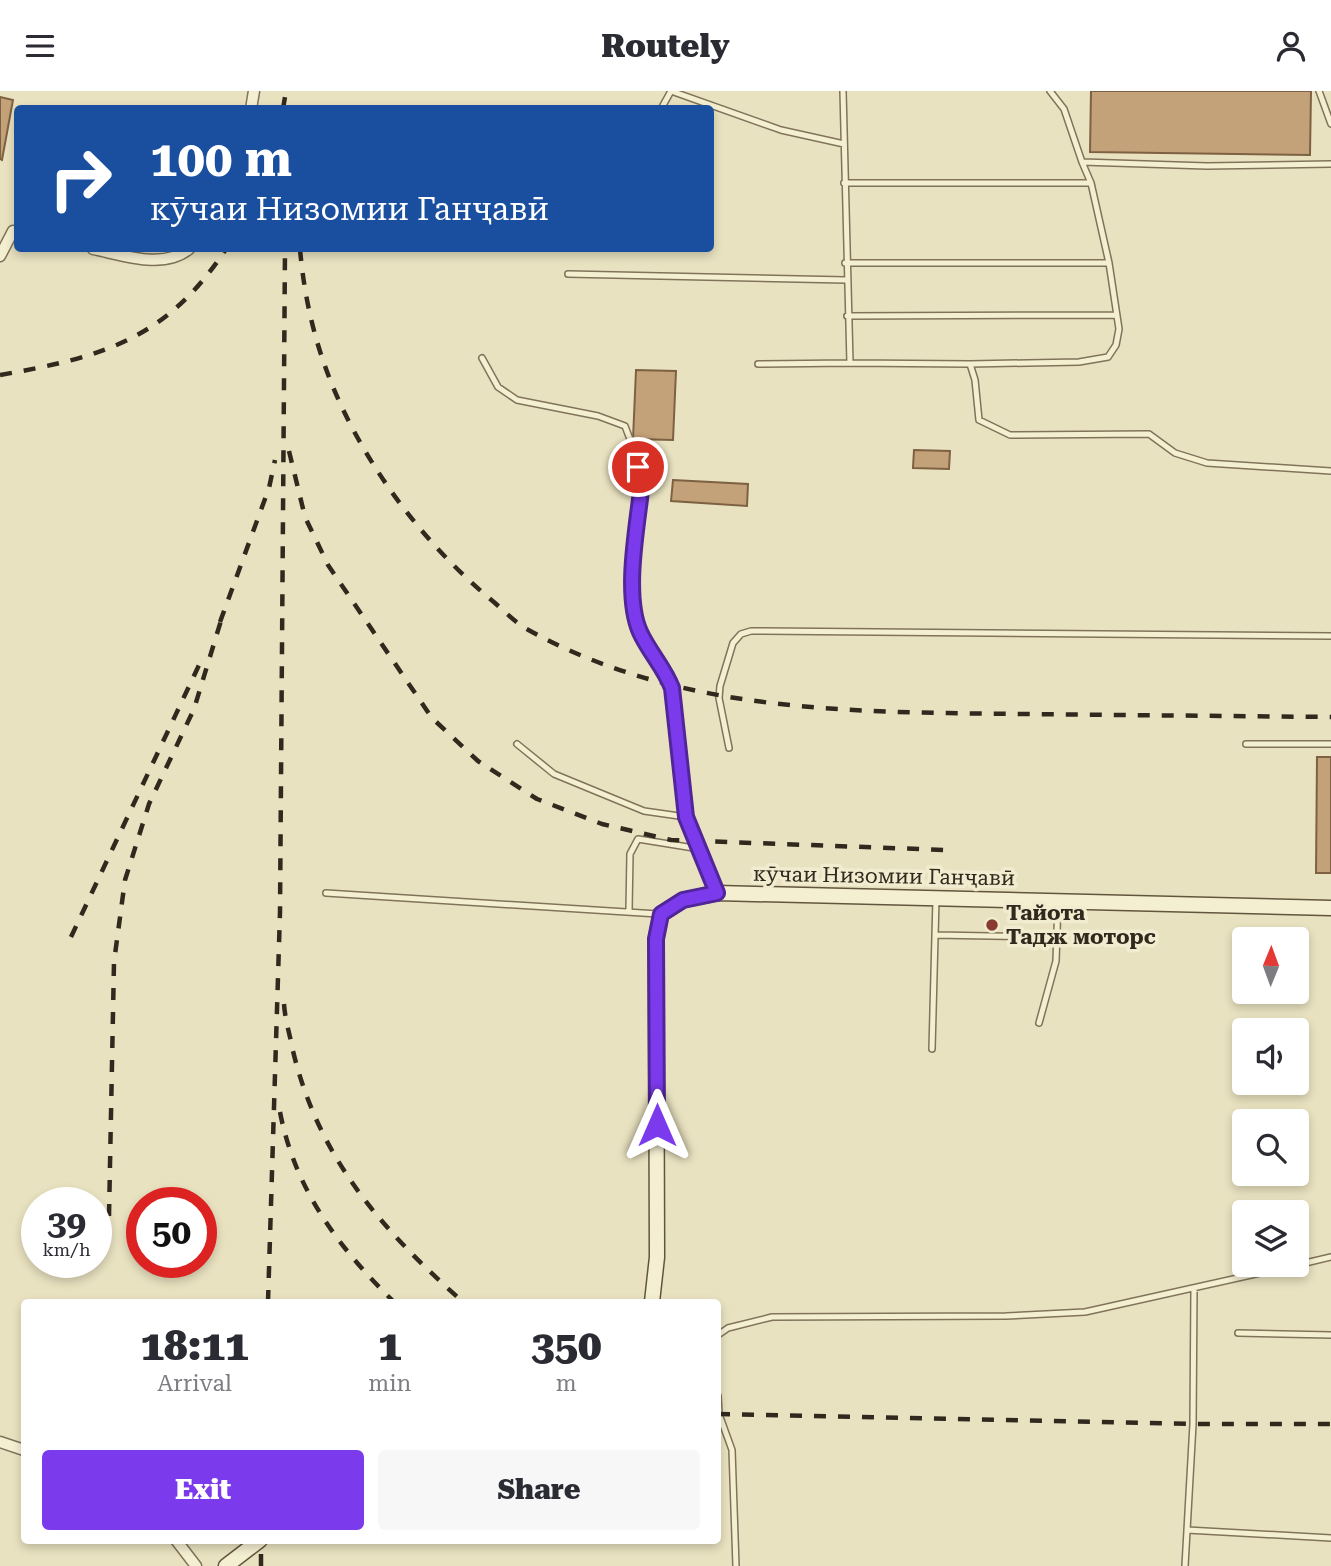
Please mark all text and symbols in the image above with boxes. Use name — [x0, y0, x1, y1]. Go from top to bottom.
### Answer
icon: menu — [21, 27, 59, 65]
text: Routely — [601, 27, 730, 65]
icon: person — [1272, 27, 1310, 65]
text: 100 m — [150, 131, 292, 188]
icon: right — [35, 133, 126, 224]
text: кӯчаи Низомии Ганҷавӣ — [150, 190, 549, 228]
pin — [608, 437, 668, 497]
icon: arrive — [619, 448, 657, 486]
street label: кӯчаи Низомии Ганҷавӣ — [753, 862, 1015, 890]
place label: Тайота Тадж моторс — [1006, 901, 1156, 949]
marker: Тайота Тадж моторс — [984, 917, 1000, 933]
north arrow — [1232, 927, 1309, 1005]
map controls — [1232, 927, 1309, 1277]
button: sound — [1232, 1018, 1309, 1095]
position arrow — [620, 1088, 694, 1162]
button: search — [1232, 1109, 1309, 1186]
speed limit sign: 50 — [126, 1187, 217, 1278]
button: layers — [1232, 1200, 1309, 1277]
text: 39 — [47, 1203, 86, 1244]
text: km/h — [42, 1239, 91, 1260]
text: 18:11 — [141, 1321, 249, 1370]
text: 1 — [378, 1321, 402, 1370]
text: 350 — [531, 1321, 601, 1370]
text: Arrival — [157, 1370, 232, 1397]
text: min — [368, 1370, 411, 1397]
text: m — [556, 1370, 577, 1397]
button: Exit — [42, 1450, 364, 1530]
button: Share — [378, 1450, 700, 1530]

